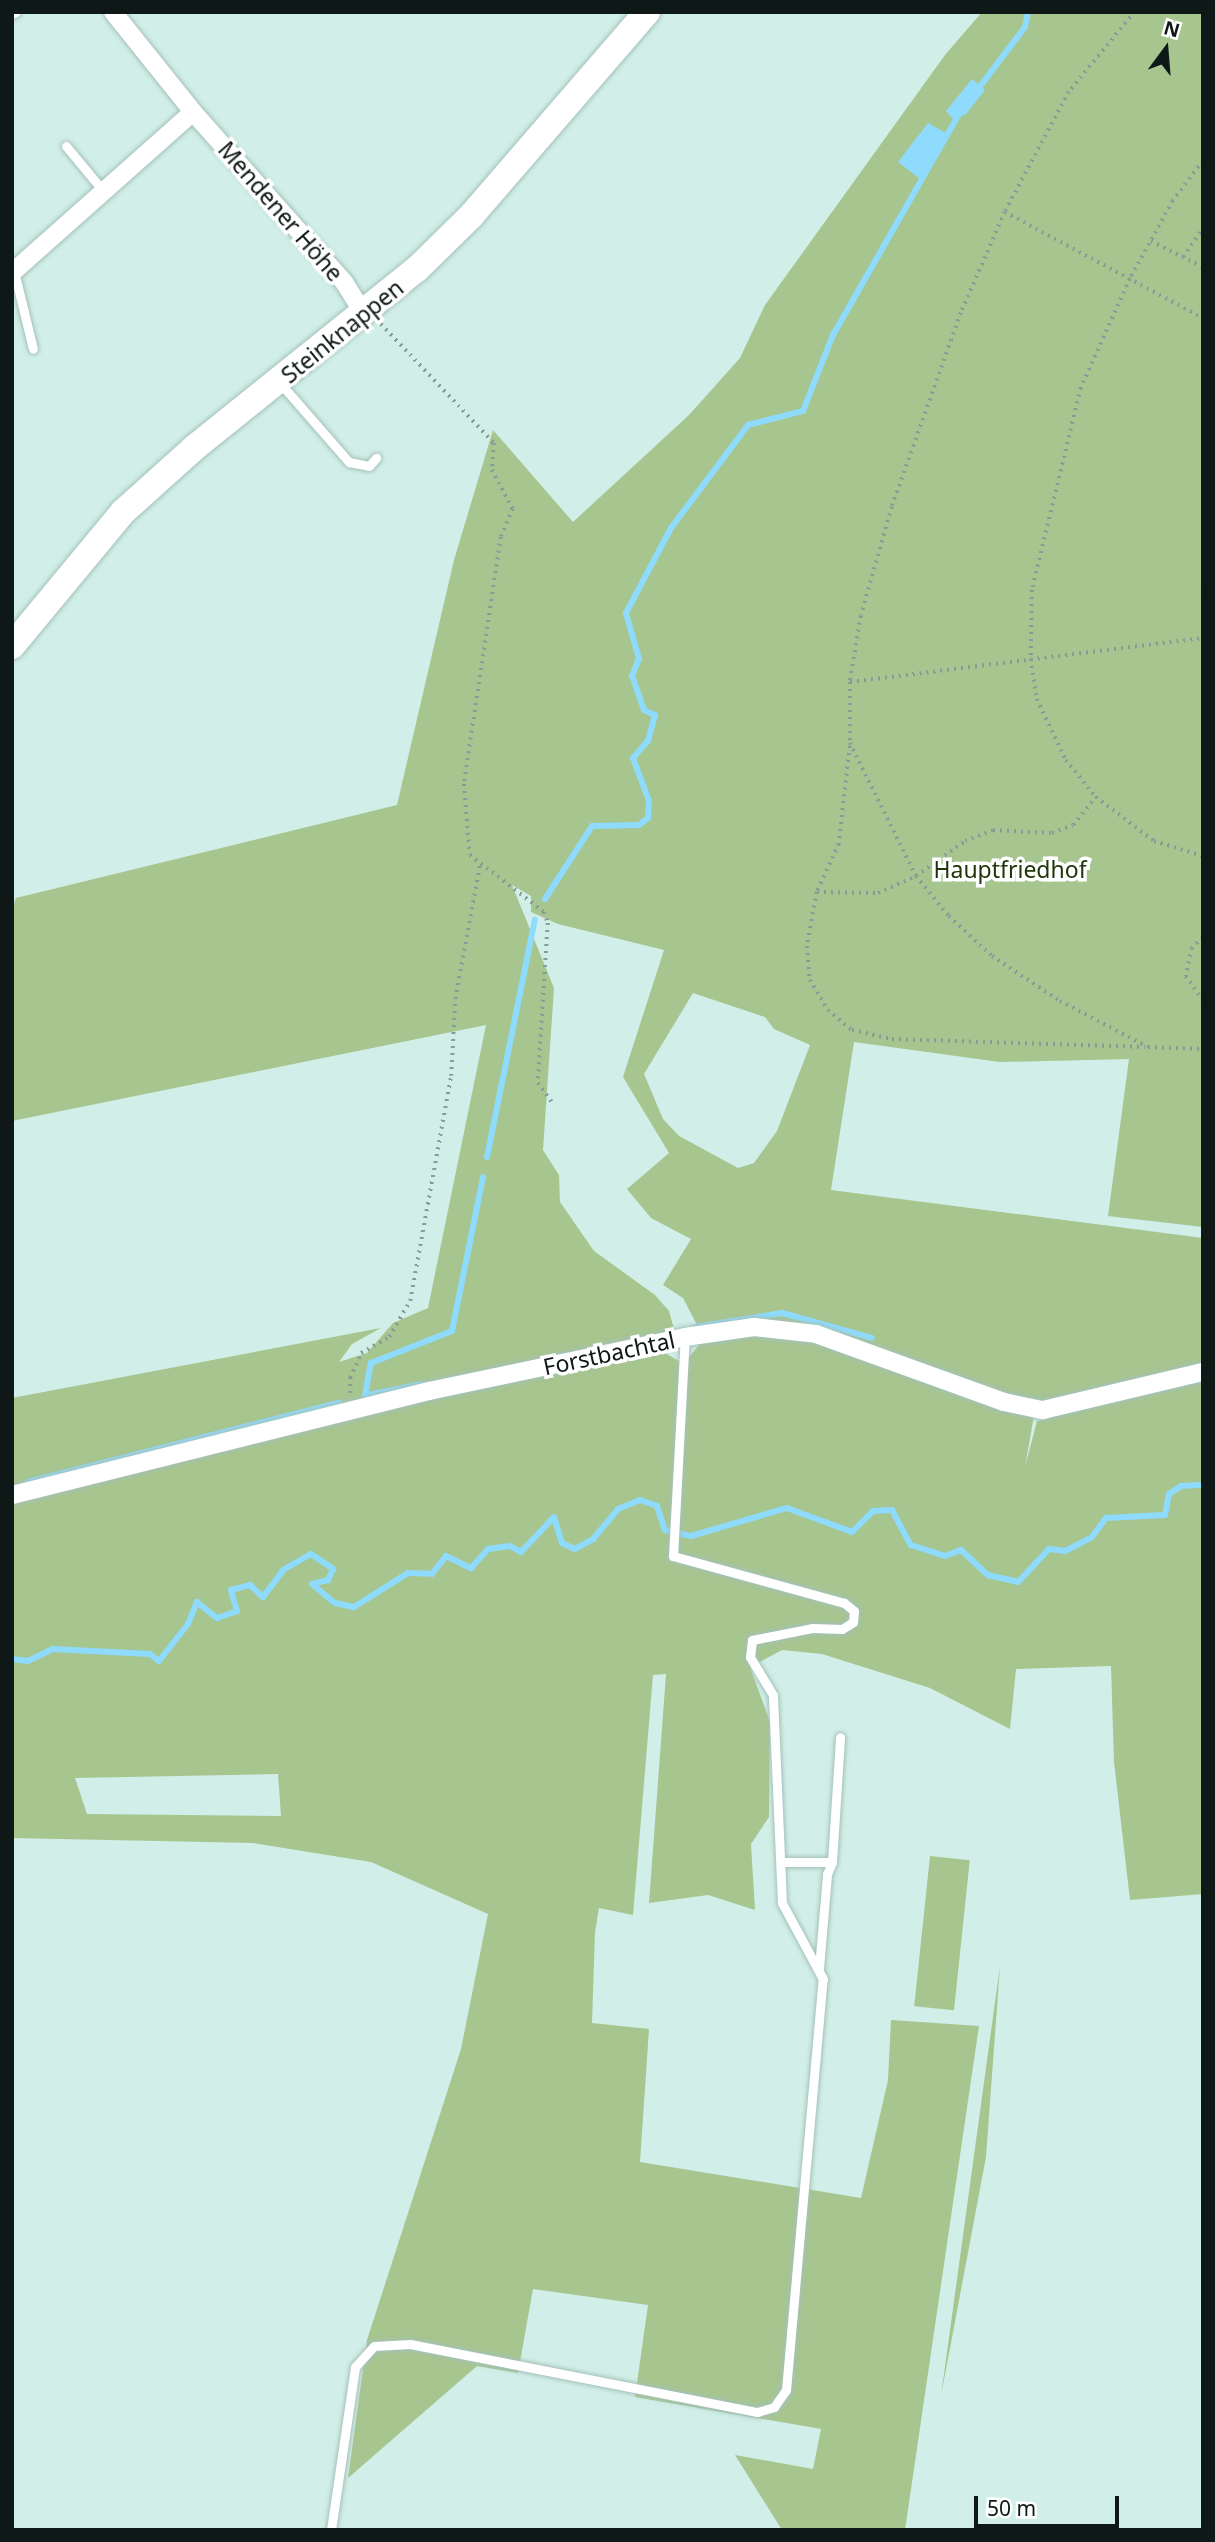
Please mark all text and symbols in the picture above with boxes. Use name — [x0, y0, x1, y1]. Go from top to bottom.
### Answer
north arrow — [1131, 14, 1201, 84]
text: N — [1161, 14, 1183, 43]
street label: Mendener Höhe — [213, 136, 349, 286]
street label: Steinknappen — [275, 273, 409, 389]
park label: Hauptfriedhof — [933, 855, 1087, 883]
street label: Forstbachtal — [541, 1326, 677, 1380]
scale bar — [977, 2482, 1122, 2526]
text: 50 m — [987, 2494, 1036, 2522]

